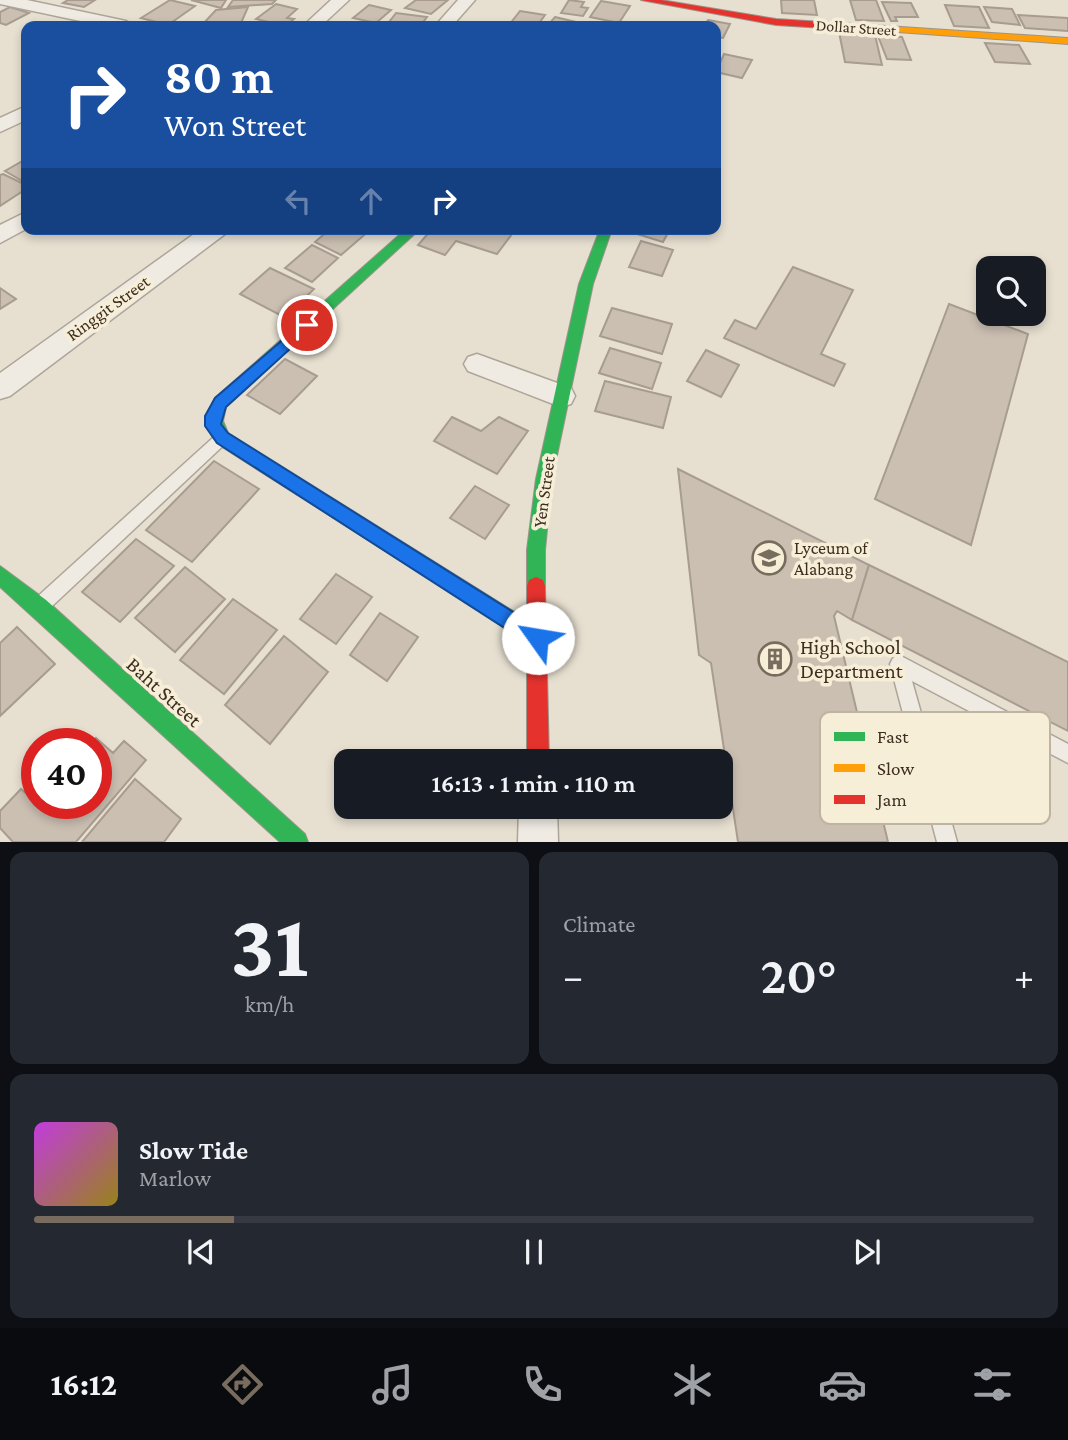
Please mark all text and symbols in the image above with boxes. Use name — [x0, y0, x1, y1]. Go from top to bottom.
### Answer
street label: Dollar Street — [815, 16, 897, 39]
icon: right — [49, 49, 140, 140]
text: 80 m — [164, 49, 273, 104]
text: Won Street — [164, 107, 306, 143]
icon: left — [279, 182, 317, 220]
icon: ahead — [352, 182, 390, 220]
icon: right — [425, 182, 463, 220]
map controls — [976, 256, 1046, 326]
button: search — [976, 256, 1046, 326]
street label: Ringgit Street — [62, 271, 154, 345]
pin — [277, 295, 337, 355]
icon: arrive — [288, 306, 326, 344]
street label: Yen Street — [529, 454, 559, 529]
place label: Lyceum of Alabang — [794, 538, 869, 579]
school or university icon: Lyceum of Alabang — [750, 539, 788, 577]
position arrow — [501, 601, 575, 675]
place label: High School Department — [800, 635, 904, 683]
building icon: High School Department — [756, 640, 794, 678]
street label: Baht Street — [122, 652, 207, 733]
legend — [820, 712, 1050, 824]
text: Fast — [877, 726, 909, 747]
speed limit sign: 40 — [21, 728, 112, 819]
text: Slow — [877, 758, 914, 779]
text: 16:13 · 1 min · 110 m — [432, 769, 636, 798]
text: Jam — [875, 789, 907, 810]
text: 31 — [230, 894, 309, 996]
text: Climate — [563, 911, 635, 937]
text: 20° — [760, 946, 837, 1004]
text: − — [563, 955, 583, 997]
text: + — [1014, 955, 1034, 997]
text: km/h — [245, 991, 294, 1017]
text: Slow Tide — [139, 1136, 248, 1165]
text: Marlow — [139, 1165, 211, 1191]
icon: previous — [182, 1233, 220, 1271]
icon: pause — [515, 1233, 553, 1271]
icon: next — [848, 1233, 886, 1271]
icon: directions — [218, 1360, 267, 1409]
icon: music — [368, 1360, 417, 1409]
icon: phone — [518, 1360, 567, 1409]
icon: climate — [668, 1360, 717, 1409]
icon: car — [818, 1360, 867, 1409]
icon: filters — [968, 1360, 1017, 1409]
text: 16:12 — [51, 1366, 117, 1402]

